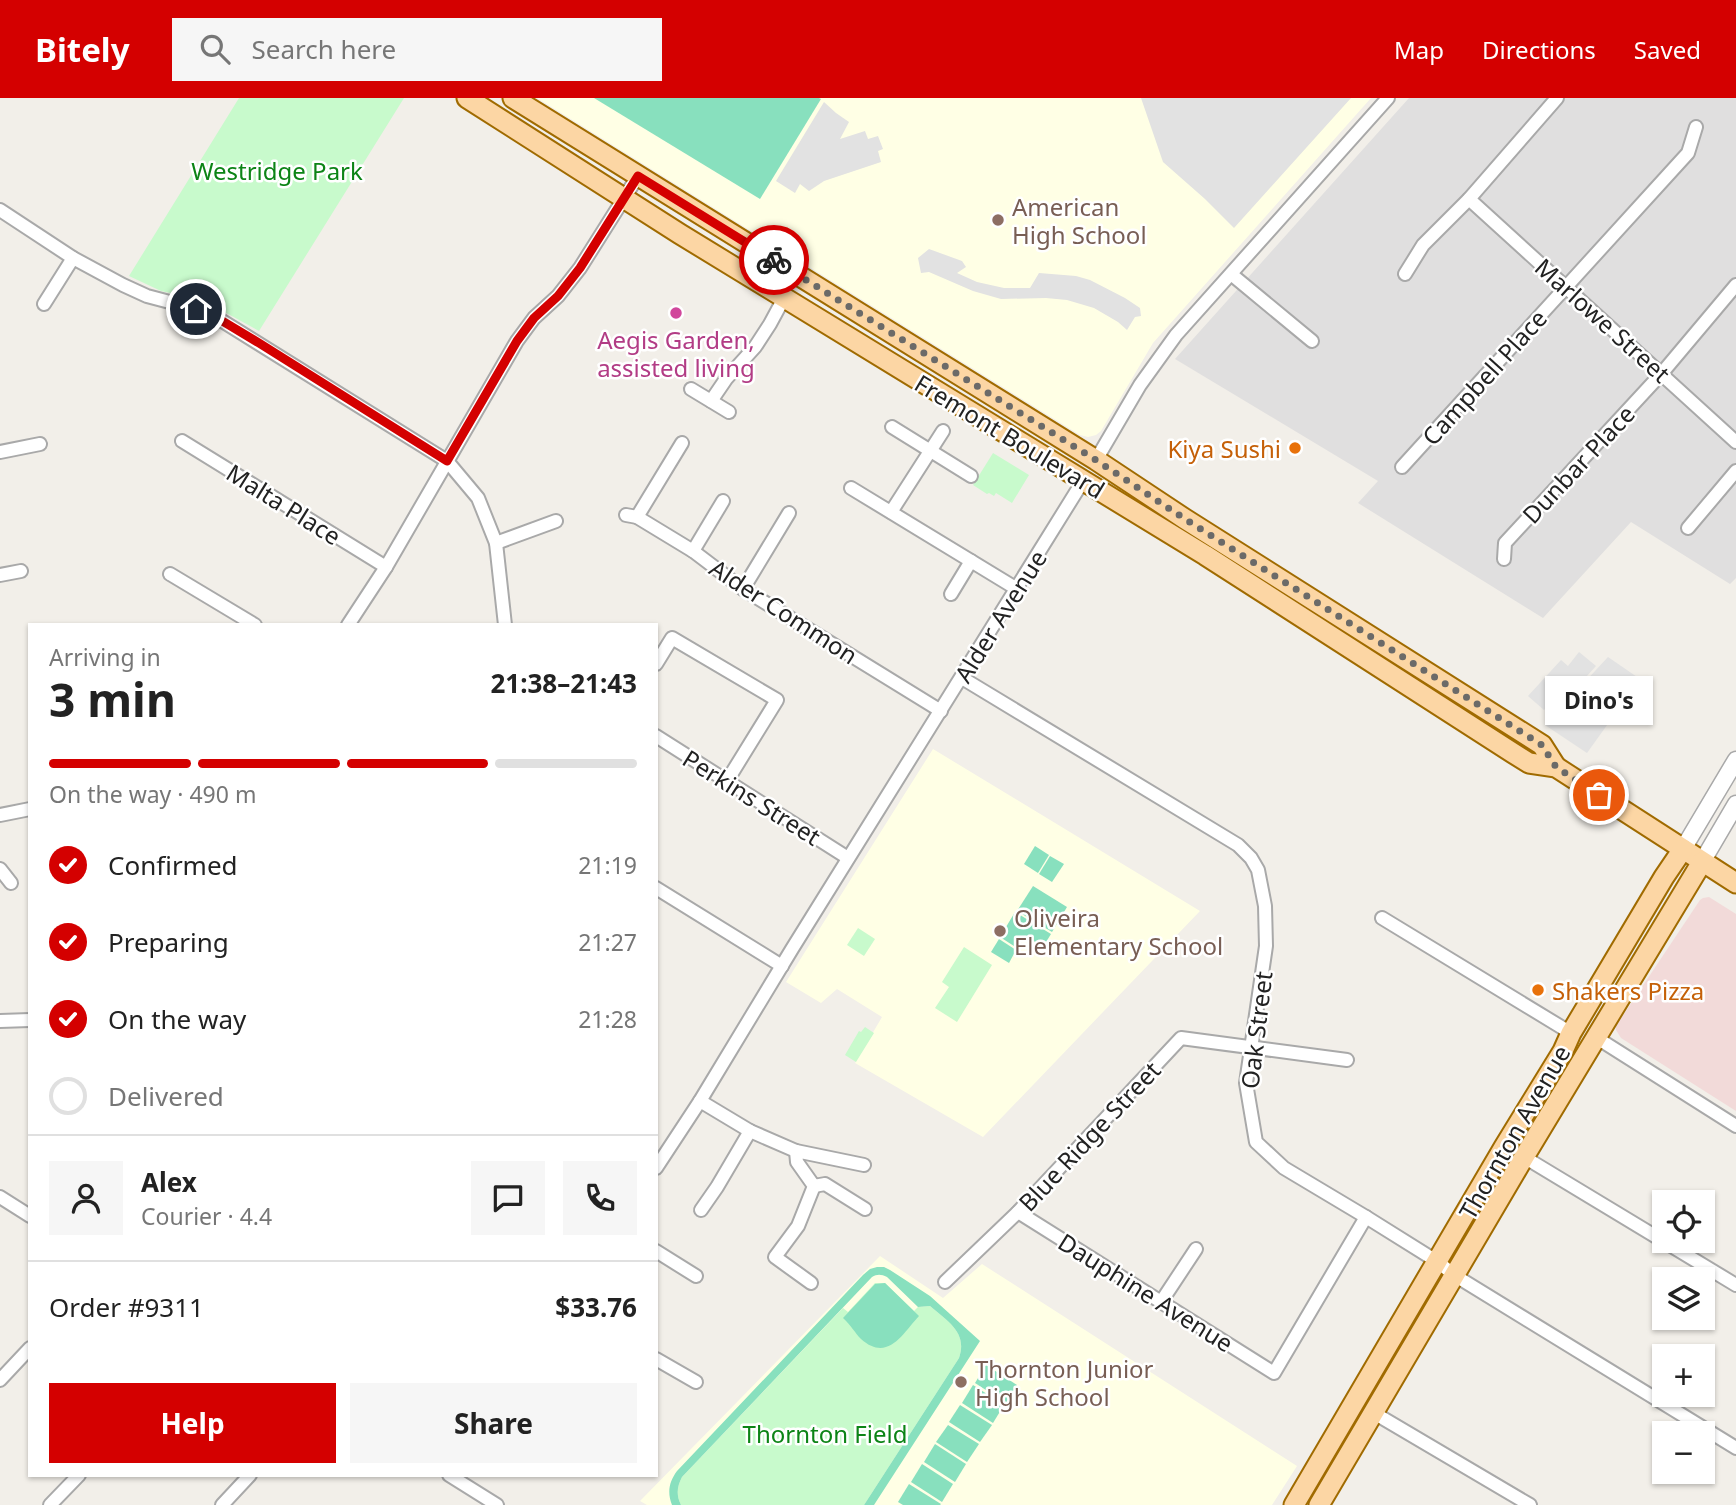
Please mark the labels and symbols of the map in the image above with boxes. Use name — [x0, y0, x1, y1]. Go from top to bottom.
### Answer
park label: Westridge Park — [191, 154, 363, 187]
place label: American High School — [1012, 190, 1147, 251]
marker: American High School — [990, 212, 1006, 228]
courier — [739, 225, 809, 295]
street label: Marlowe Street — [1528, 251, 1678, 390]
pin — [166, 279, 226, 339]
street label: Campbell Place — [1414, 302, 1554, 452]
marker: Aegis Garden, assisted living — [668, 305, 684, 321]
place label: Aegis Garden, assisted living — [597, 323, 755, 384]
street label: Fremont Boulevard — [909, 366, 1111, 506]
street label: Dunbar Place — [1515, 398, 1641, 530]
place label: Kiya Sushi — [1167, 432, 1281, 465]
marker: Kiya Sushi — [1287, 440, 1303, 456]
street label: Malta Place — [221, 456, 347, 552]
street label: Alder Avenue — [946, 544, 1054, 688]
street label: Alder Common — [704, 551, 864, 671]
callout: Dino's — [1545, 676, 1653, 725]
street label: Perkins Street — [677, 742, 827, 853]
pin — [1569, 765, 1629, 825]
place label: Oliveira Elementary School — [1014, 901, 1223, 962]
marker: Oliveira Elementary School — [992, 923, 1008, 939]
street label: Oak Street — [1232, 969, 1280, 1091]
place label: Shakers Pizza — [1552, 974, 1704, 1007]
marker: Shakers Pizza — [1530, 982, 1546, 998]
street label: Thornton Avenue — [1451, 1039, 1577, 1225]
street label: Blue Ridge Street — [1011, 1054, 1167, 1218]
street label: Dauphine Avenue — [1052, 1225, 1240, 1359]
place label: Thornton Junior High School — [975, 1352, 1154, 1413]
marker: Thornton Junior High School — [953, 1374, 969, 1390]
park label: Thornton Field — [743, 1417, 907, 1450]

